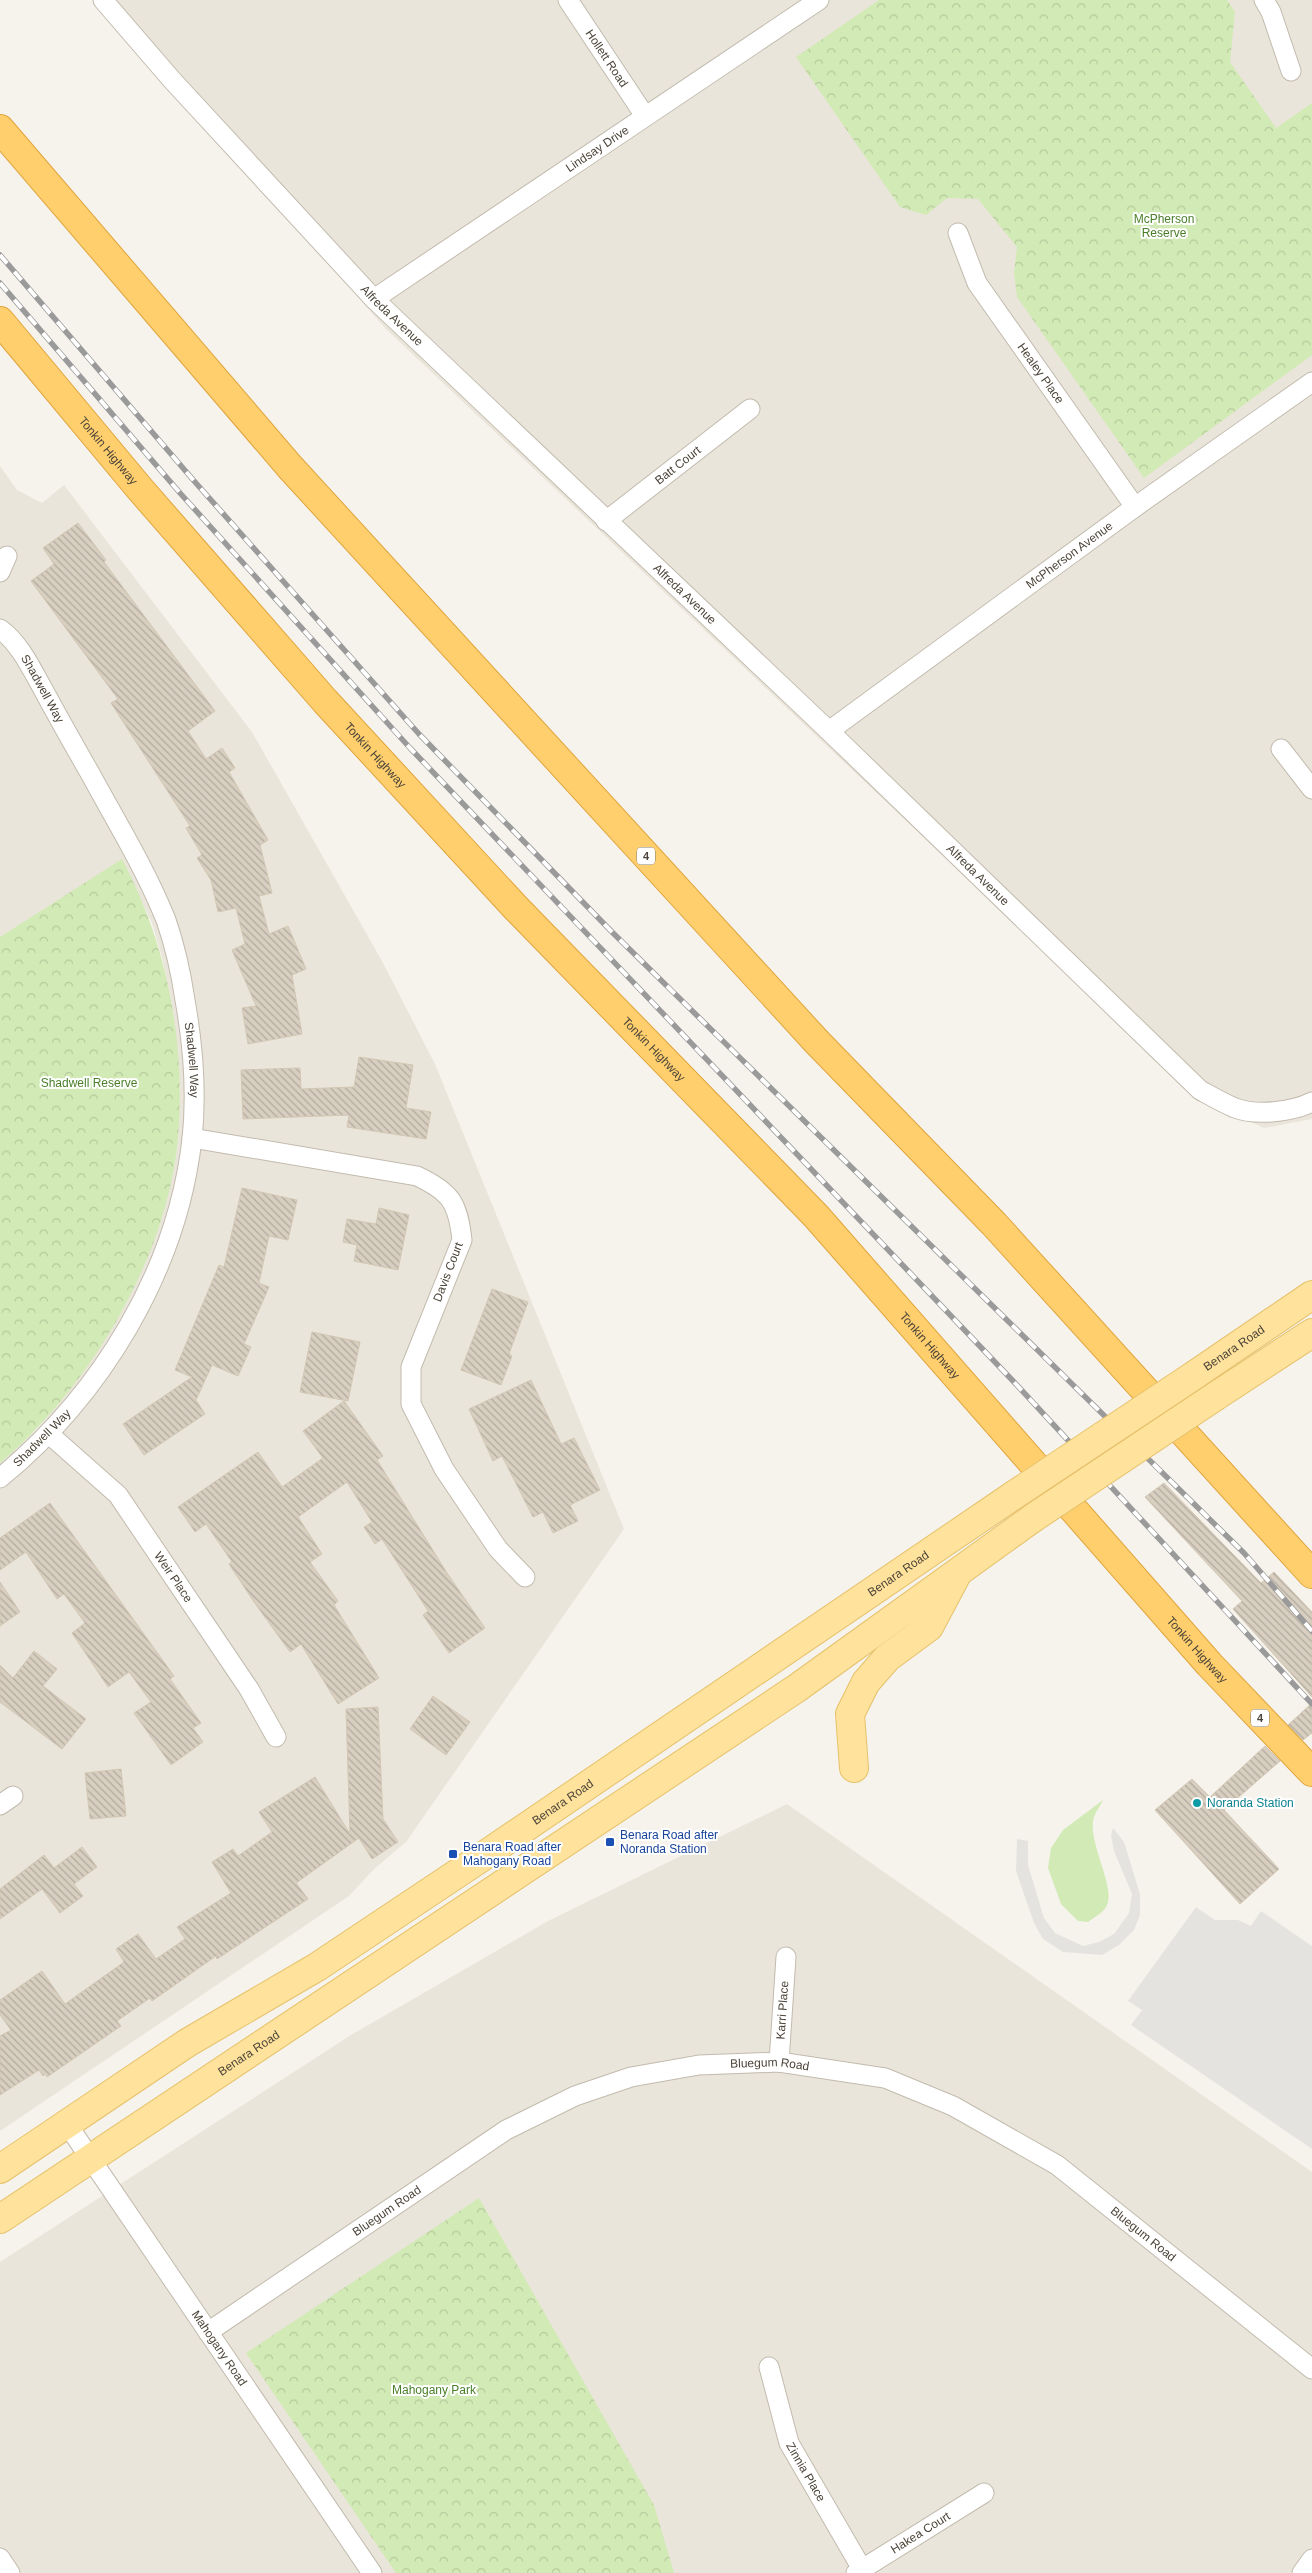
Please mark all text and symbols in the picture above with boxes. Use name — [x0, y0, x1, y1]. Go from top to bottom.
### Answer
street label: Hollett Road — [583, 27, 631, 90]
street label: Lindsay Drive — [563, 123, 632, 175]
park label: McPherson Reserve — [1134, 212, 1194, 240]
street label: Alfreda Avenue — [358, 282, 426, 349]
street label: Healey Place — [1015, 340, 1067, 407]
street label: Tonkin Highway — [76, 414, 141, 488]
street label: Batt Court — [652, 443, 704, 487]
street label: McPherson Avenue — [1023, 518, 1116, 591]
street label: Alfreda Avenue — [650, 561, 719, 627]
street label: Shadwell Way — [18, 652, 67, 725]
street label: Tonkin Highway — [341, 720, 409, 791]
street label: Alfreda Avenue — [944, 842, 1012, 908]
road number: 4 — [637, 848, 655, 864]
street label: Tonkin Highway — [619, 1014, 688, 1084]
street label: Shadwell Way — [182, 1021, 201, 1098]
park label: Shadwell Reserve — [41, 1076, 138, 1090]
street label: Davis Court — [430, 1240, 466, 1304]
street label: Tonkin Highway — [897, 1309, 963, 1382]
street label: Benara Road — [1201, 1322, 1267, 1374]
street label: Shadwell Way — [10, 1406, 74, 1470]
street label: Benara Road — [865, 1548, 932, 1599]
street label: Weir Place — [151, 1549, 196, 1605]
street label: Tonkin Highway — [1164, 1614, 1230, 1686]
road number: 4 — [1251, 1710, 1269, 1726]
street label: Benara Road — [530, 1776, 596, 1828]
place label: Noranda Station — [1207, 1796, 1294, 1810]
marker: Noranda Station — [1191, 1797, 1203, 1809]
place label: Benara Road after Noranda Station — [620, 1828, 718, 1856]
marker: Benara Road after Noranda Station — [604, 1836, 616, 1848]
place label: Benara Road after Mahogany Road — [463, 1840, 561, 1868]
marker: Benara Road after Mahogany Road — [447, 1848, 459, 1860]
street label: Karri Place — [774, 1980, 791, 2040]
street label: Benara Road — [215, 2028, 282, 2079]
street label: Bluegum Road — [730, 2055, 810, 2073]
street label: Bluegum Road — [350, 2183, 424, 2239]
street label: Bluegum Road — [1108, 2204, 1179, 2264]
street label: Mahogany Road — [189, 2308, 250, 2389]
park label: Mahogany Park — [392, 2383, 477, 2397]
street label: Zinnia Place — [783, 2440, 829, 2504]
street label: Hakea Court — [888, 2509, 953, 2557]

